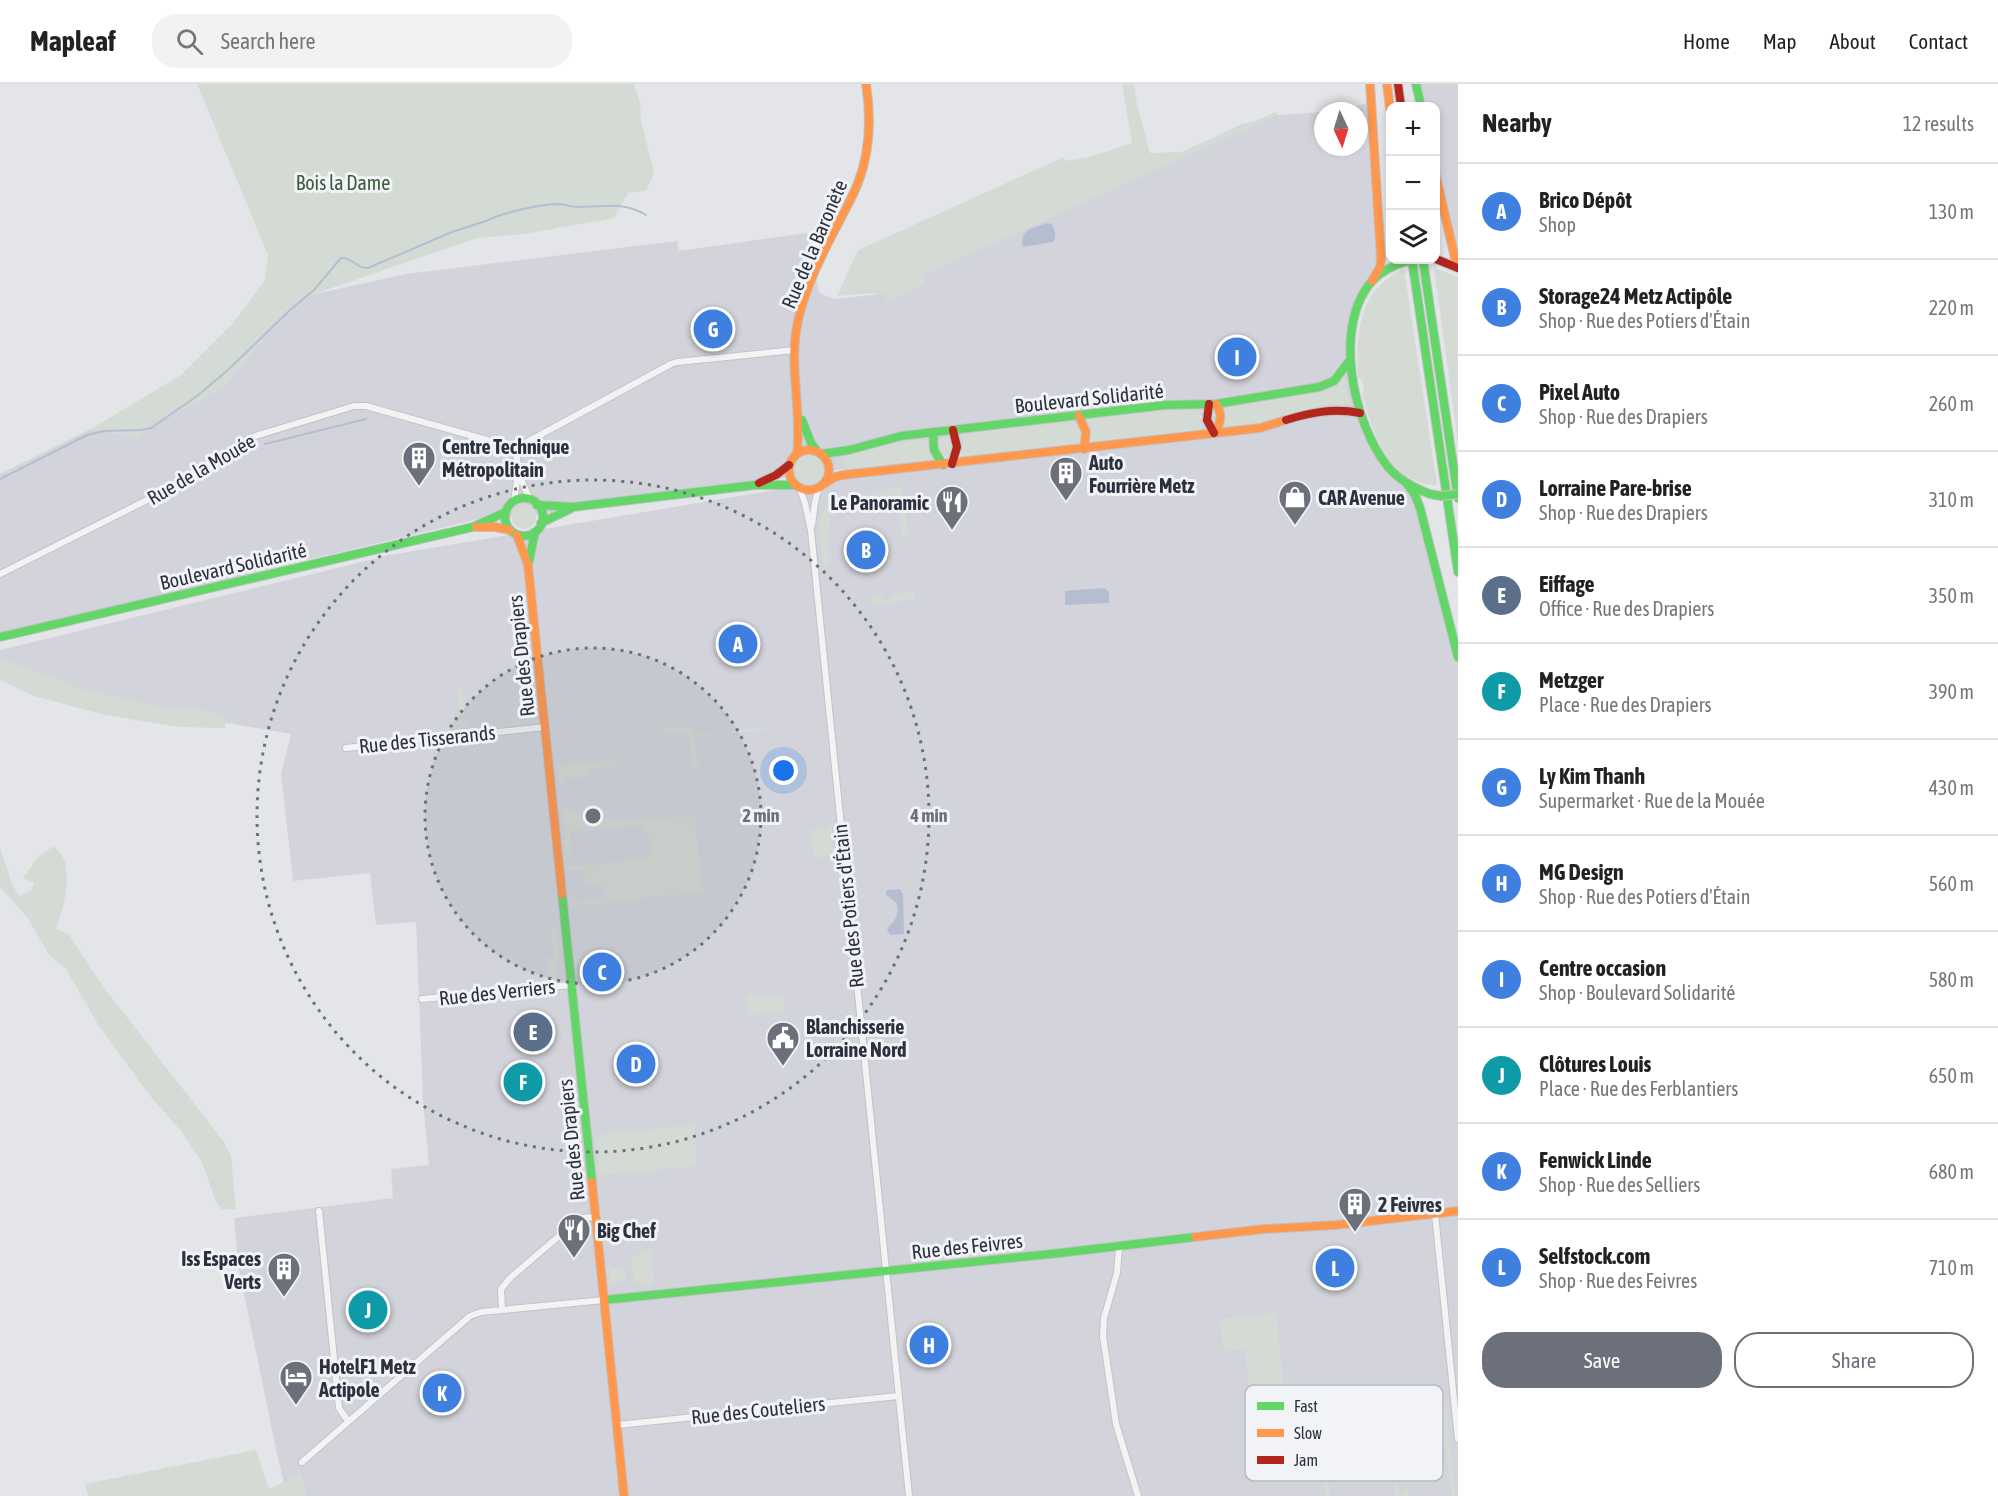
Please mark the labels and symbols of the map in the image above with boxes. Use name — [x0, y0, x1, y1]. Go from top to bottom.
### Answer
north arrow — [1314, 102, 1368, 156]
park label: Bois la Dame — [296, 171, 390, 194]
street label: Rue de la Baronète — [777, 176, 851, 312]
pin: G — [694, 306, 732, 352]
pin: I — [1218, 334, 1256, 380]
street label: Boulevard Solidarité — [1013, 379, 1165, 417]
street label: Rue de la Mouée — [143, 429, 259, 509]
place label: Centre Technique Métropolitain — [442, 435, 569, 481]
building icon: Centre Technique Métropolitain — [401, 440, 437, 487]
place label: Auto Fourrière Metz — [1088, 451, 1195, 497]
building icon: Auto Fourrière Metz — [1048, 455, 1084, 502]
shop icon: CAR Avenue — [1277, 479, 1313, 526]
restaurant icon: Le Panoramic — [934, 484, 970, 531]
place label: CAR Avenue — [1318, 486, 1405, 509]
place label: Le Panoramic — [830, 491, 930, 514]
pin: B — [846, 528, 886, 572]
street label: Boulevard Solidarité — [158, 538, 308, 594]
street label: Rue des Drapiers — [503, 594, 539, 718]
pin: A — [718, 622, 758, 666]
street label: Rue des Tisserands — [358, 720, 496, 758]
your location — [769, 756, 798, 785]
text: 2 min — [743, 805, 780, 826]
text: 4 min — [910, 805, 948, 826]
centre of rings — [583, 806, 603, 826]
street label: Rue des Potiers d'Étain — [828, 823, 868, 989]
pin: C — [582, 950, 622, 994]
street label: Rue des Verriers — [438, 974, 556, 1010]
pin: E — [514, 1010, 552, 1054]
place label: Blanchisserie Lorraine Nord — [806, 1015, 907, 1061]
public building icon: Blanchisserie Lorraine Nord — [765, 1020, 801, 1067]
pin: D — [616, 1042, 656, 1086]
pin: F — [504, 1060, 542, 1104]
street label: Rue des Drapiers — [553, 1078, 589, 1202]
building icon: 2 Feivres — [1337, 1186, 1373, 1233]
place label: 2 Feivres — [1378, 1193, 1442, 1216]
restaurant icon: Big Chef — [556, 1212, 592, 1259]
place label: Big Chef — [597, 1219, 656, 1242]
street label: Rue des Feivres — [910, 1229, 1024, 1263]
pin: L — [1316, 1246, 1354, 1290]
place label: Iss Espaces Verts — [181, 1247, 261, 1293]
building icon: Iss Espaces Verts — [266, 1251, 302, 1298]
pin: J — [348, 1288, 388, 1332]
pin: H — [910, 1322, 948, 1368]
place label: HotelF1 Metz Actipole — [318, 1355, 416, 1401]
hotel icon: HotelF1 Metz Actipole — [278, 1359, 314, 1406]
pin: K — [422, 1370, 462, 1416]
legend — [1245, 1385, 1443, 1481]
street label: Rue des Couteliers — [690, 1392, 826, 1428]
text: Fast — [1294, 1397, 1318, 1415]
text: Slow — [1294, 1424, 1322, 1442]
text: Jam — [1294, 1451, 1318, 1469]

